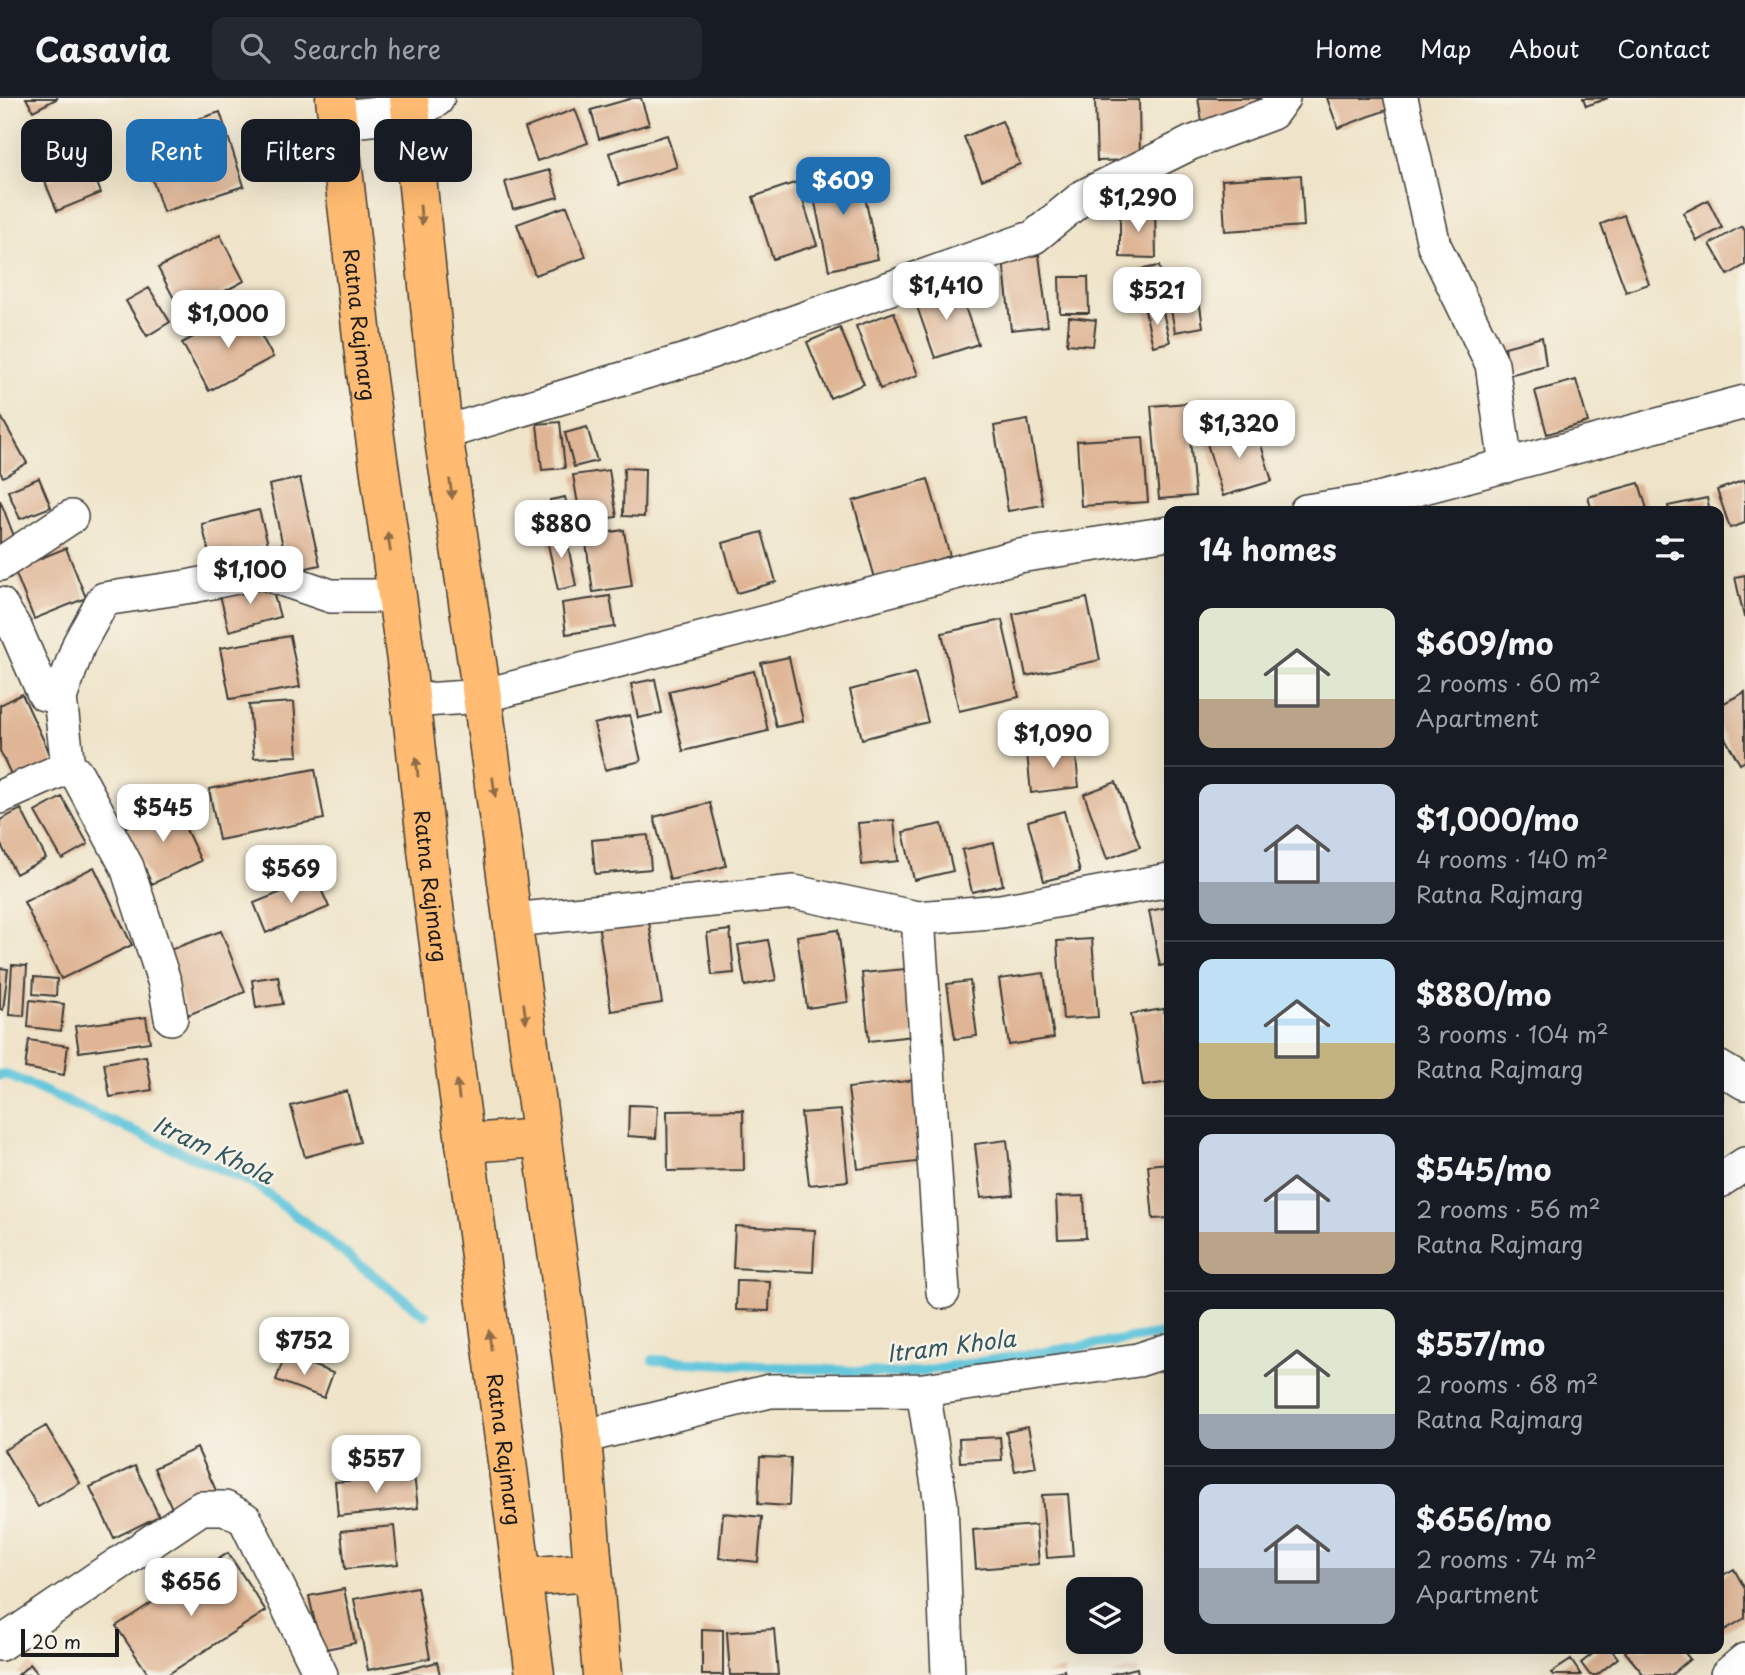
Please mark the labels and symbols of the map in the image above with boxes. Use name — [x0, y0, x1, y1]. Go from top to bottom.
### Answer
pin: $609 — [802, 158, 884, 217]
pin: $1,290 — [1081, 174, 1195, 234]
one-way arrow — [416, 204, 427, 226]
street label: Ratna Rajmarg — [336, 247, 386, 403]
pin: $1,410 — [889, 262, 1003, 322]
pin: $521 — [1116, 268, 1198, 327]
pin: $1,000 — [171, 290, 285, 350]
pin: $1,320 — [1182, 400, 1296, 460]
one-way arrow — [446, 478, 457, 500]
pin: $880 — [520, 500, 602, 560]
one-way arrow — [383, 530, 394, 552]
pin: $1,100 — [193, 546, 307, 606]
pin: $1,090 — [996, 710, 1110, 770]
one-way arrow — [412, 756, 423, 778]
one-way arrow — [489, 776, 500, 798]
pin: $545 — [122, 784, 204, 844]
street label: Ratna Rajmarg — [407, 808, 457, 964]
pin: $569 — [250, 846, 332, 905]
one-way arrow — [520, 1002, 531, 1024]
one-way arrow — [452, 1079, 463, 1101]
water label: Itram Khola — [148, 1106, 281, 1192]
pin: $752 — [263, 1318, 345, 1377]
water label: Itram Khola — [885, 1320, 1018, 1370]
one-way arrow — [485, 1329, 496, 1351]
street label: Ratna Rajmarg — [480, 1371, 531, 1527]
pin: $557 — [335, 1436, 417, 1495]
pin: $656 — [150, 1558, 232, 1618]
scale bar — [21, 1626, 119, 1658]

